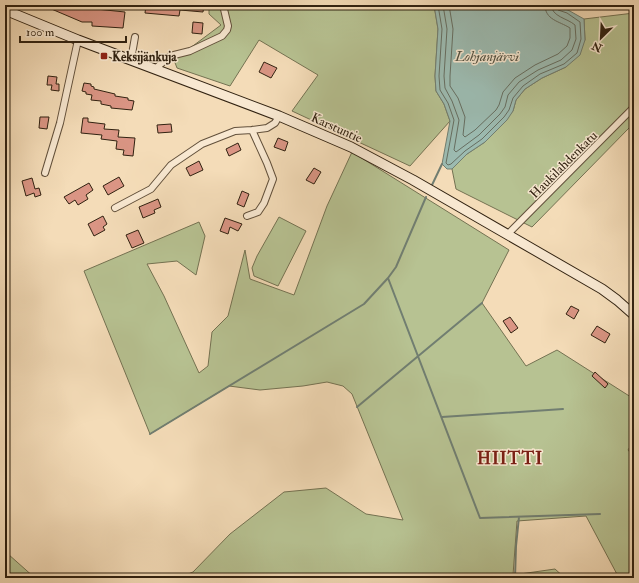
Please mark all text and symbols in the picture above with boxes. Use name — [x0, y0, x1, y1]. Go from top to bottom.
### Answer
scale bar — [20, 18, 126, 44]
north arrow — [581, 18, 621, 58]
text: 100 m — [26, 25, 55, 40]
text: N — [589, 38, 605, 55]
water label: Lohjanjärvi — [454, 48, 519, 65]
place label: Keksijänkuja — [112, 49, 177, 65]
marker: Keksijänkuja — [99, 51, 109, 61]
street label: Karstuntie — [309, 110, 365, 147]
street label: Haukilahdenkatu — [527, 127, 601, 202]
district label: HIITTI — [477, 448, 543, 469]

